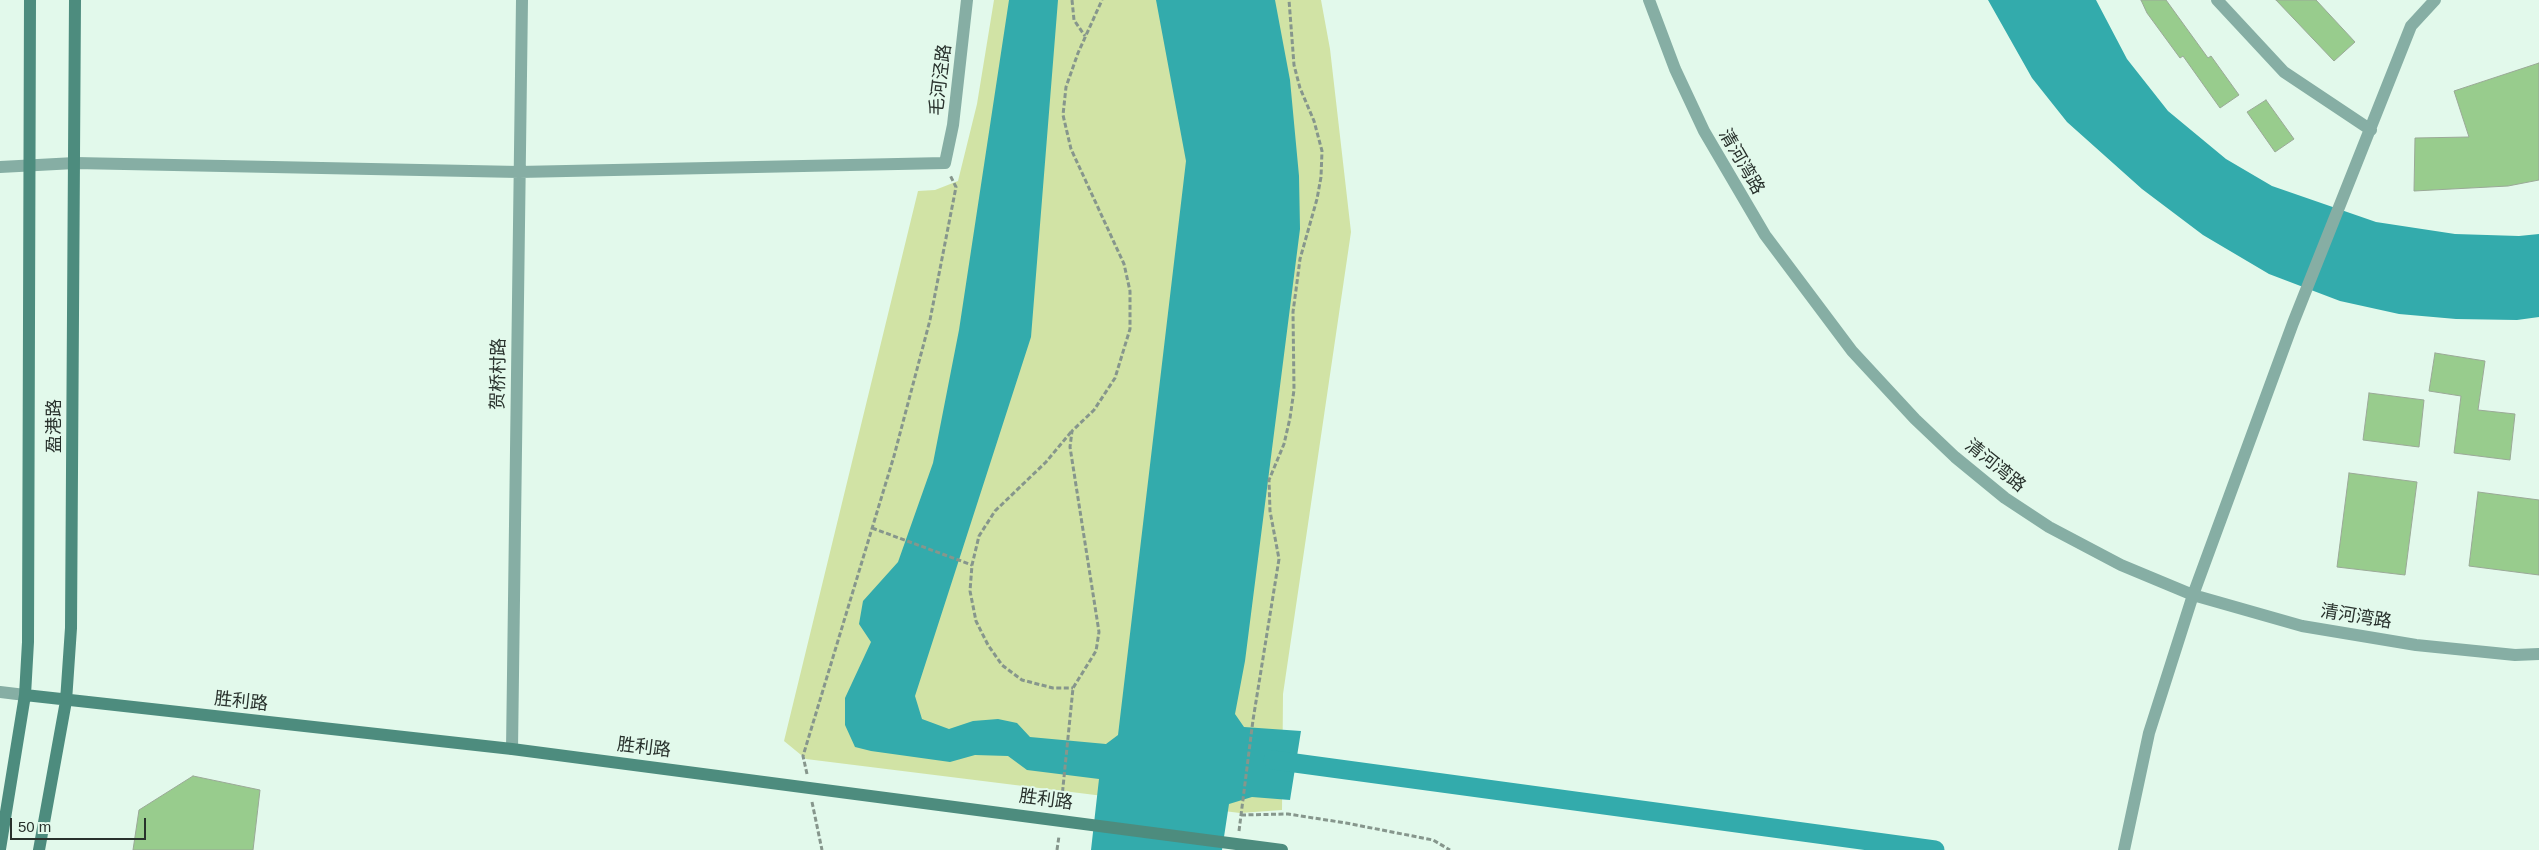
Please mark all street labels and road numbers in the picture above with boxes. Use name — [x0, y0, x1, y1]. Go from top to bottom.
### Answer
street label: 毛河泾路 — [926, 43, 956, 117]
street label: 清河湾路 — [1714, 125, 1768, 199]
street label: 贺桥村路 — [488, 338, 510, 410]
street label: 盈港路 — [44, 399, 66, 453]
street label: 清河湾路 — [1960, 435, 2030, 497]
street label: 清河湾路 — [2319, 601, 2393, 633]
street label: 胜利路 — [213, 688, 269, 716]
street label: 胜利路 — [616, 734, 672, 762]
street label: 胜利路 — [1018, 786, 1074, 814]

